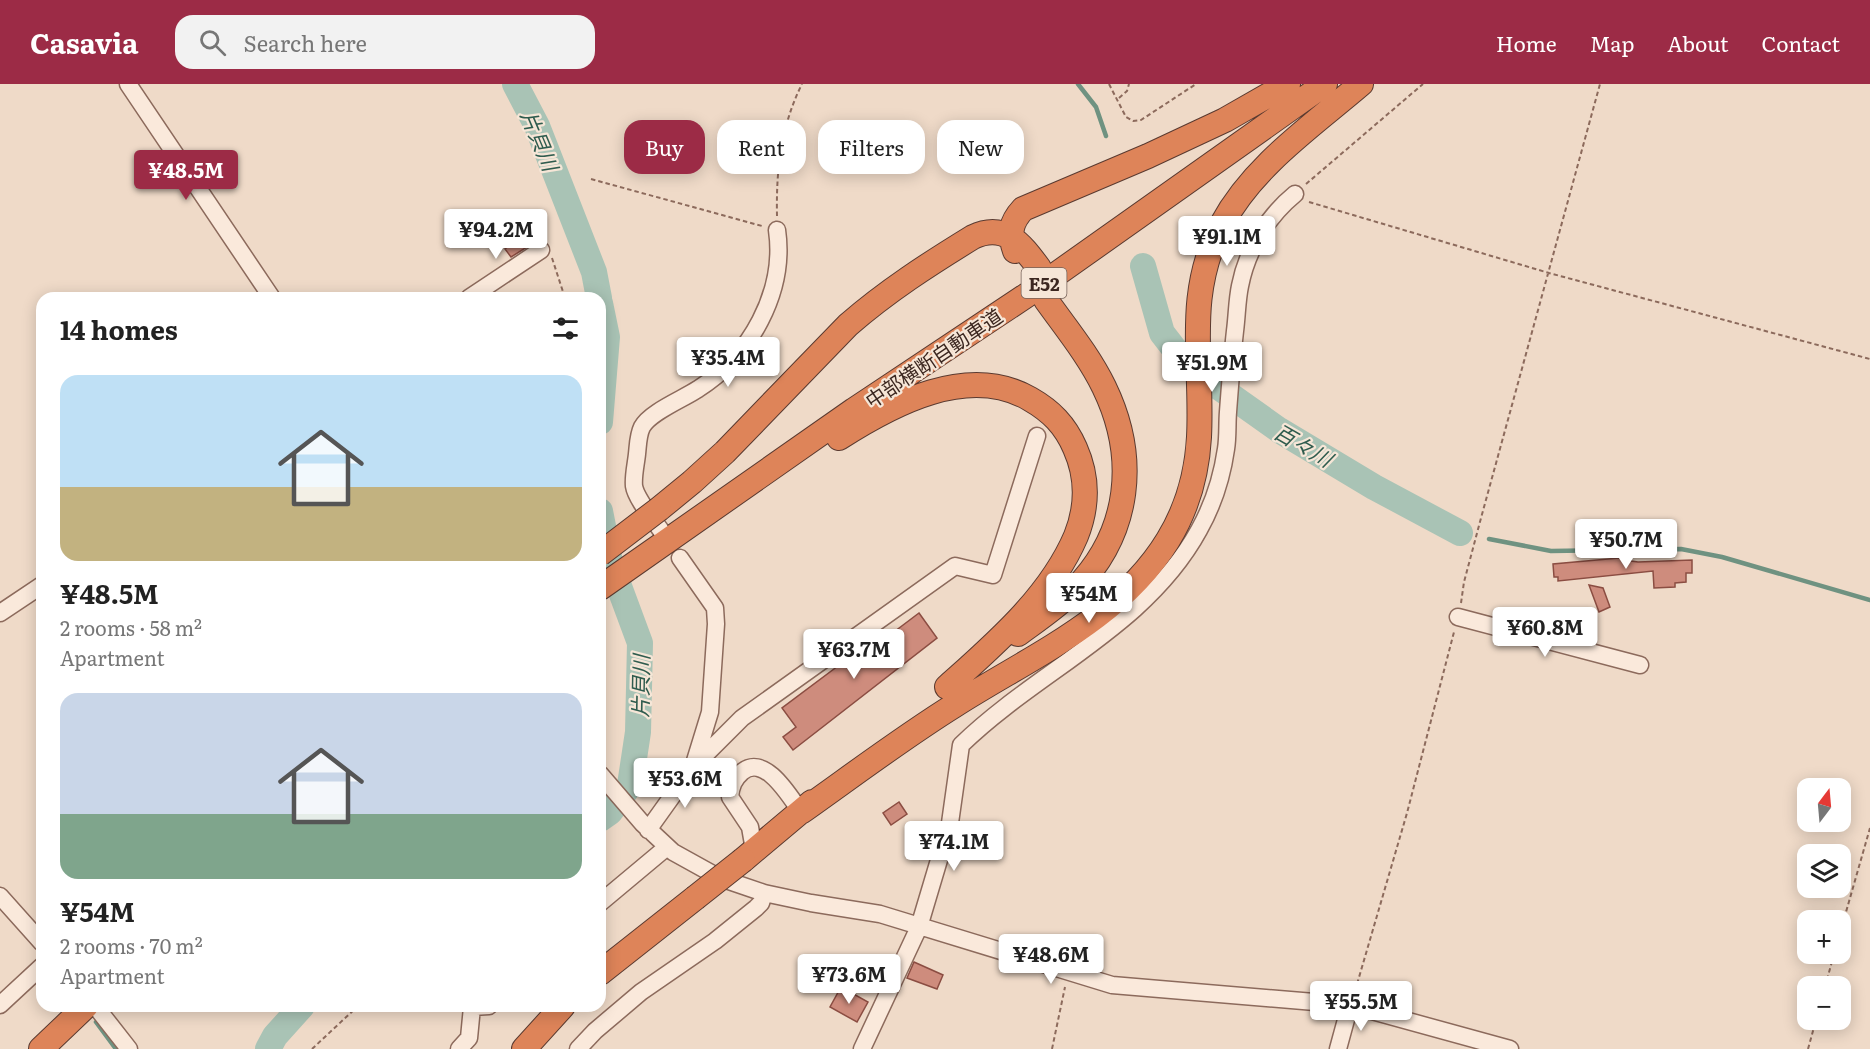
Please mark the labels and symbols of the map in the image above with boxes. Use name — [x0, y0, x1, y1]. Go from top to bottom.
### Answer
water label: 片貝川 — [514, 105, 568, 177]
pin: ¥48.5M — [137, 150, 235, 201]
pin: ¥94.2M — [447, 209, 545, 260]
pin: ¥91.1M — [1178, 216, 1276, 267]
road number: E52 — [1022, 268, 1066, 298]
street label: 中部横断自動車道 — [858, 300, 1008, 414]
pin: ¥35.4M — [679, 337, 777, 388]
pin: ¥51.9M — [1163, 342, 1261, 393]
water label: 百々川 — [1269, 415, 1341, 474]
pin: ¥50.7M — [1577, 519, 1675, 570]
pin: ¥54M — [1053, 573, 1125, 624]
pin: ¥60.8M — [1496, 607, 1594, 658]
pin: ¥63.7M — [805, 629, 903, 680]
water label: 片貝川 — [623, 652, 655, 718]
pin: ¥53.6M — [636, 758, 734, 809]
north arrow — [1797, 778, 1851, 832]
pin: ¥74.1M — [905, 821, 1003, 872]
pin: ¥48.6M — [1002, 934, 1100, 985]
pin: ¥73.6M — [800, 954, 898, 1005]
pin: ¥55.5M — [1312, 981, 1410, 1032]

